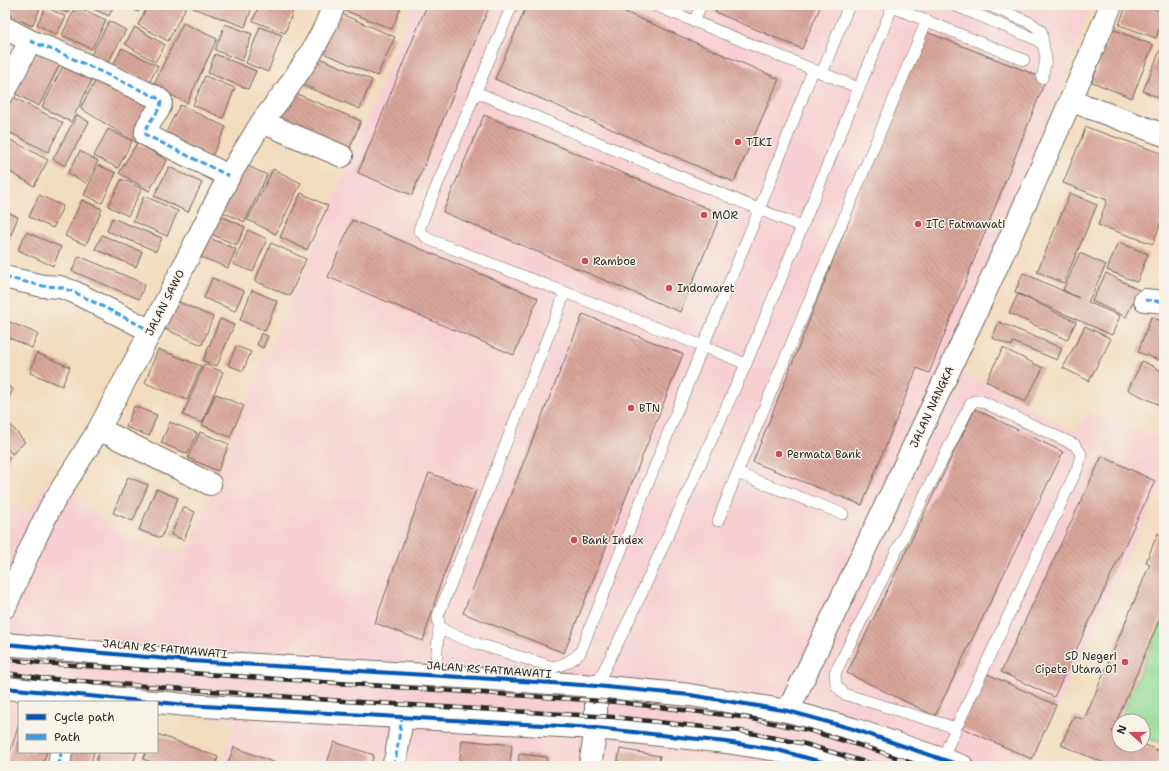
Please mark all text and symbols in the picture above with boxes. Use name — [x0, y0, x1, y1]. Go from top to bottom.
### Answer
place label: TIKI — [746, 135, 772, 150]
marker: TIKI — [733, 137, 743, 147]
place label: MOR — [712, 208, 738, 223]
marker: MOR — [699, 210, 709, 220]
place label: ITC Fatmawati — [926, 217, 1005, 232]
marker: ITC Fatmawati — [913, 219, 923, 229]
place label: Ramboe — [593, 254, 636, 269]
marker: Ramboe — [580, 256, 590, 266]
street label: JALAN SAWO — [142, 267, 188, 339]
place label: Indomaret — [677, 281, 735, 296]
marker: Indomaret — [664, 283, 674, 293]
street label: JALAN NANGKA — [907, 364, 957, 450]
place label: BTN — [639, 401, 660, 416]
marker: BTN — [626, 403, 636, 413]
place label: Permata Bank — [787, 447, 861, 462]
marker: Permata Bank — [774, 449, 784, 459]
place label: Bank Index — [582, 533, 644, 548]
marker: Bank Index — [569, 535, 579, 545]
street label: JALAN RS FATMAWATI — [102, 636, 228, 662]
place label: SD Negeri Cipete Utara 01 — [1035, 649, 1117, 677]
marker: SD Negeri Cipete Utara 01 — [1120, 657, 1130, 667]
street label: JALAN RS FATMAWATI — [426, 658, 552, 682]
legend — [18, 701, 158, 753]
text: Cycle path — [54, 709, 115, 725]
north arrow — [1111, 713, 1151, 753]
text: N — [1114, 723, 1131, 736]
text: Path — [54, 729, 80, 745]

